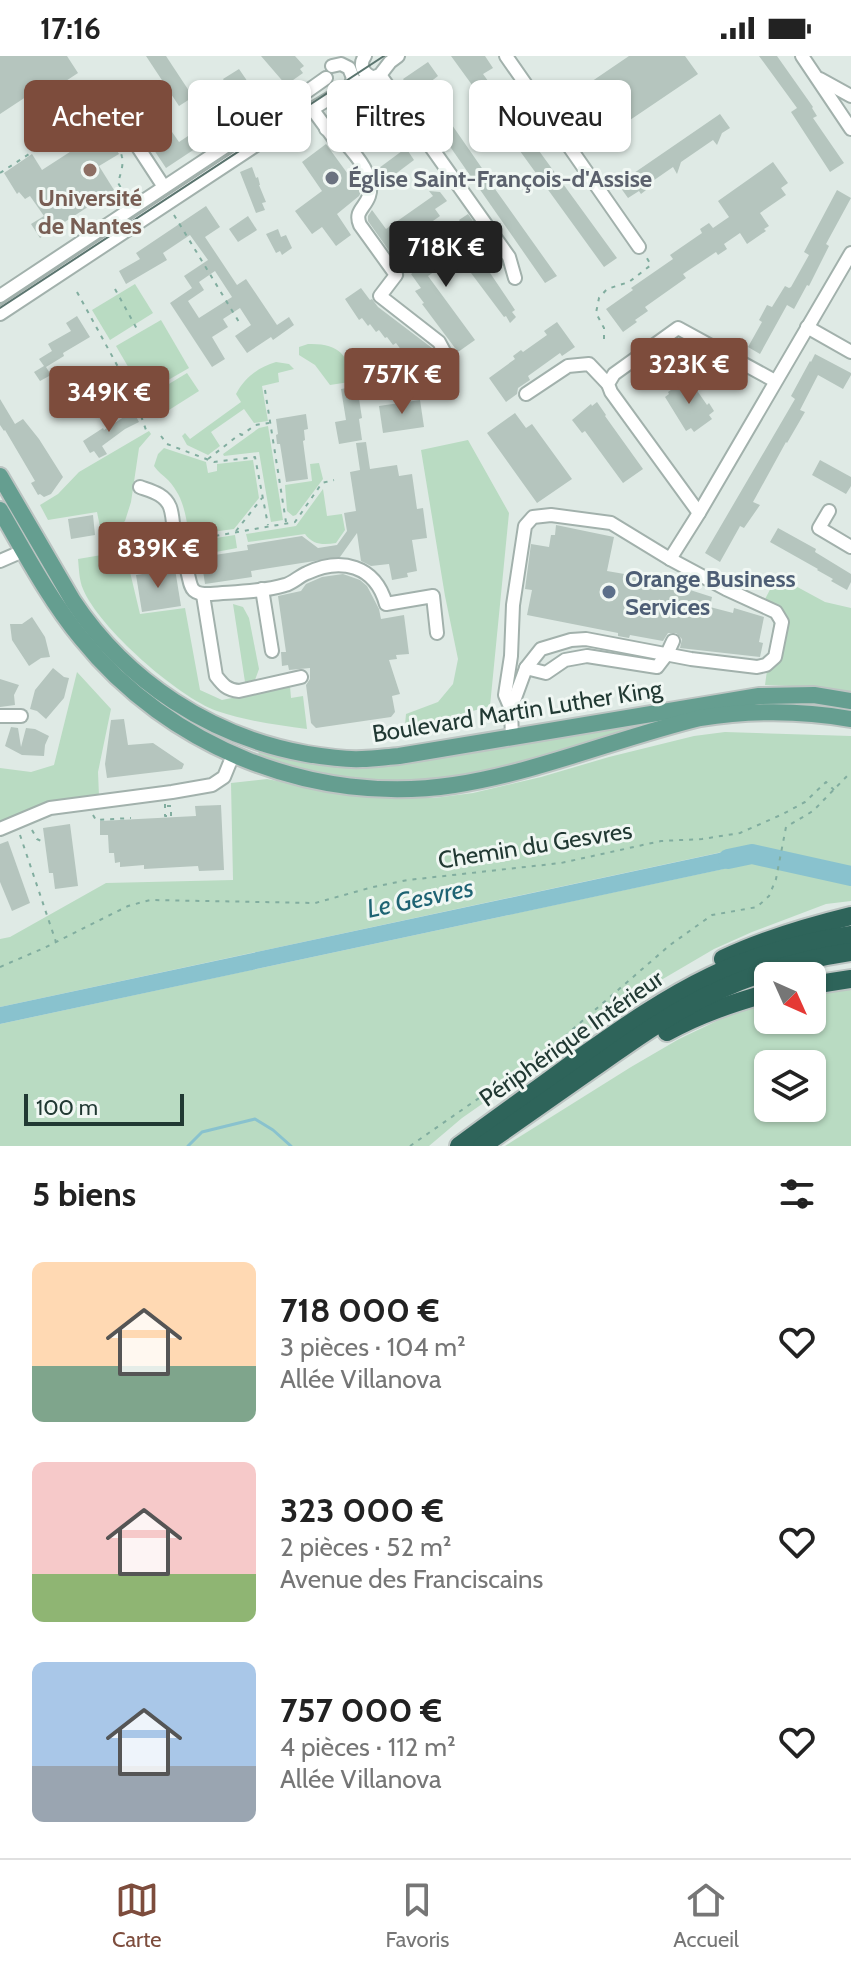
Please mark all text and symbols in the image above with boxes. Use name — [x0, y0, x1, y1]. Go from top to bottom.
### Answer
text: 17:16 — [40, 10, 101, 47]
chip: Acheter — [24, 80, 172, 152]
chip: Louer — [188, 80, 311, 152]
chip: Filtres — [327, 80, 453, 152]
chip: Nouveau — [469, 80, 631, 152]
marker: Université de Nantes — [81, 161, 99, 179]
place label: Église Saint-François-d'Assise — [348, 164, 652, 193]
marker: Église Saint-François-d'Assise — [323, 169, 341, 187]
place label: Université de Nantes — [38, 183, 142, 240]
pin: 718K € — [381, 221, 511, 289]
text: 718K € — [407, 231, 485, 263]
pin: 323K € — [624, 338, 754, 406]
pin: 757K € — [337, 348, 467, 416]
text: 323K € — [649, 348, 729, 380]
text: 757K € — [362, 358, 442, 390]
pin: 349K € — [44, 366, 174, 434]
text: 349K € — [67, 376, 151, 408]
pin: 839K € — [93, 522, 223, 590]
text: 839K € — [116, 532, 200, 564]
place label: Orange Business Services — [625, 564, 796, 621]
marker: Orange Business Services — [600, 583, 618, 601]
street label: Boulevard Martin Luther King — [370, 674, 665, 748]
street label: Chemin du Gesvres — [436, 815, 634, 875]
water label: Le Gesvres — [364, 871, 476, 925]
north arrow — [754, 962, 826, 1034]
map controls — [754, 962, 826, 1122]
street label: Périphérique Intérieur — [473, 963, 669, 1112]
button: layers — [754, 1050, 826, 1122]
scale bar — [24, 1090, 184, 1126]
text: 100 m — [36, 1094, 98, 1121]
icon: filters — [775, 1172, 819, 1216]
text: 5 biens — [32, 1173, 136, 1215]
text: 718 000 € — [280, 1289, 440, 1331]
icon: home — [96, 1294, 192, 1390]
icon: heart — [775, 1320, 819, 1364]
text: 3 pièces · 104 m² — [280, 1331, 466, 1363]
text: Allée Villanova — [280, 1363, 441, 1395]
text: 323 000 € — [280, 1489, 444, 1531]
icon: home — [96, 1494, 192, 1590]
icon: heart — [775, 1520, 819, 1564]
text: 2 pièces · 52 m² — [280, 1531, 451, 1563]
text: Avenue des Franciscains — [280, 1563, 543, 1595]
text: 757 000 € — [280, 1689, 442, 1731]
icon: home — [96, 1694, 192, 1790]
icon: heart — [775, 1720, 819, 1764]
text: 4 pièces · 112 m² — [280, 1731, 456, 1763]
text: Allée Villanova — [280, 1763, 441, 1795]
tab: Carte — [112, 1878, 162, 1953]
tab: Favoris — [385, 1878, 449, 1953]
tab: Accueil — [673, 1878, 739, 1953]

